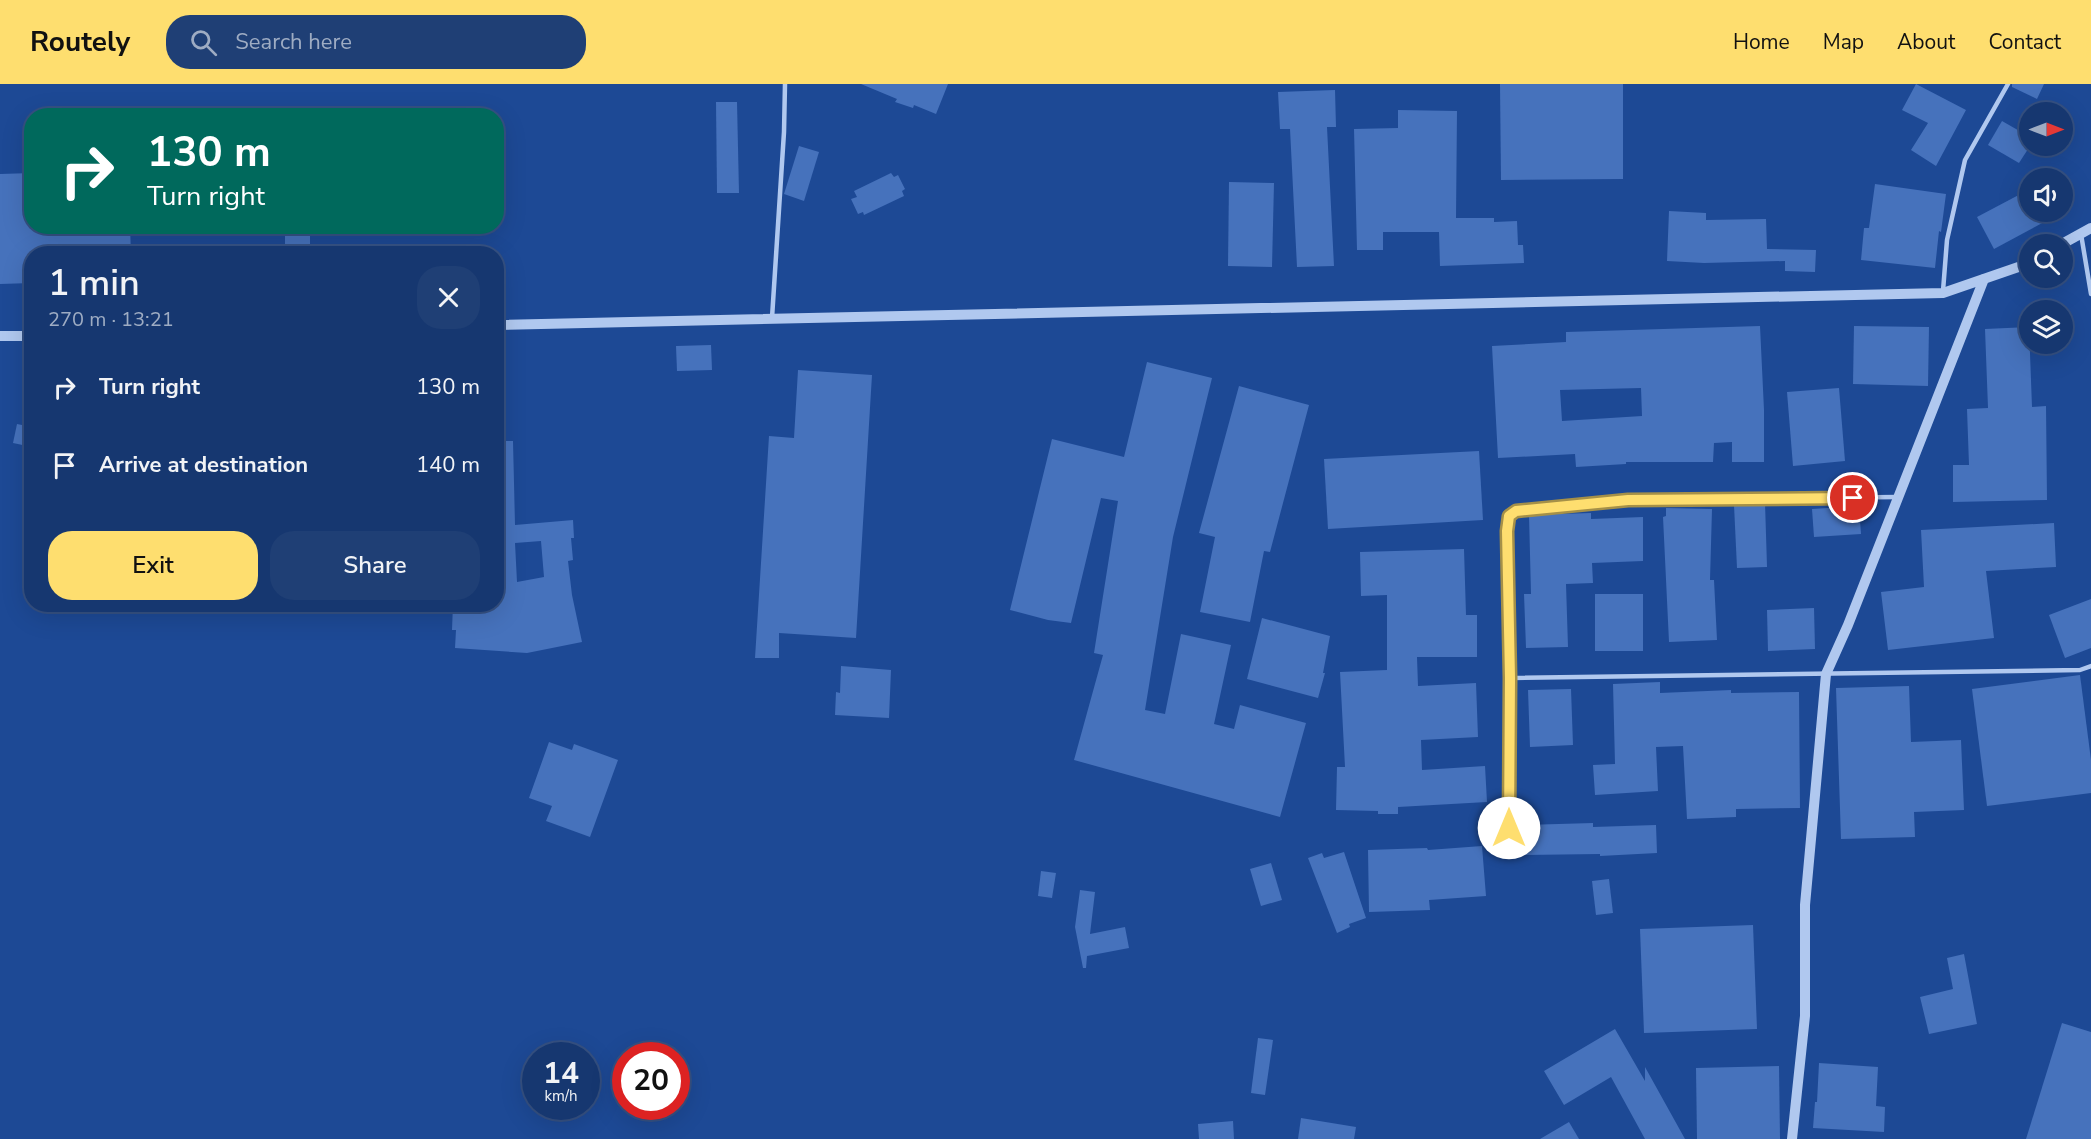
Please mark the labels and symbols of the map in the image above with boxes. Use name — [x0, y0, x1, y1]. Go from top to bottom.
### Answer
north arrow — [2019, 102, 2073, 156]
pin — [1827, 472, 1878, 523]
position arrow — [1477, 796, 1541, 860]
speed limit sign: 20 — [612, 1042, 690, 1120]

